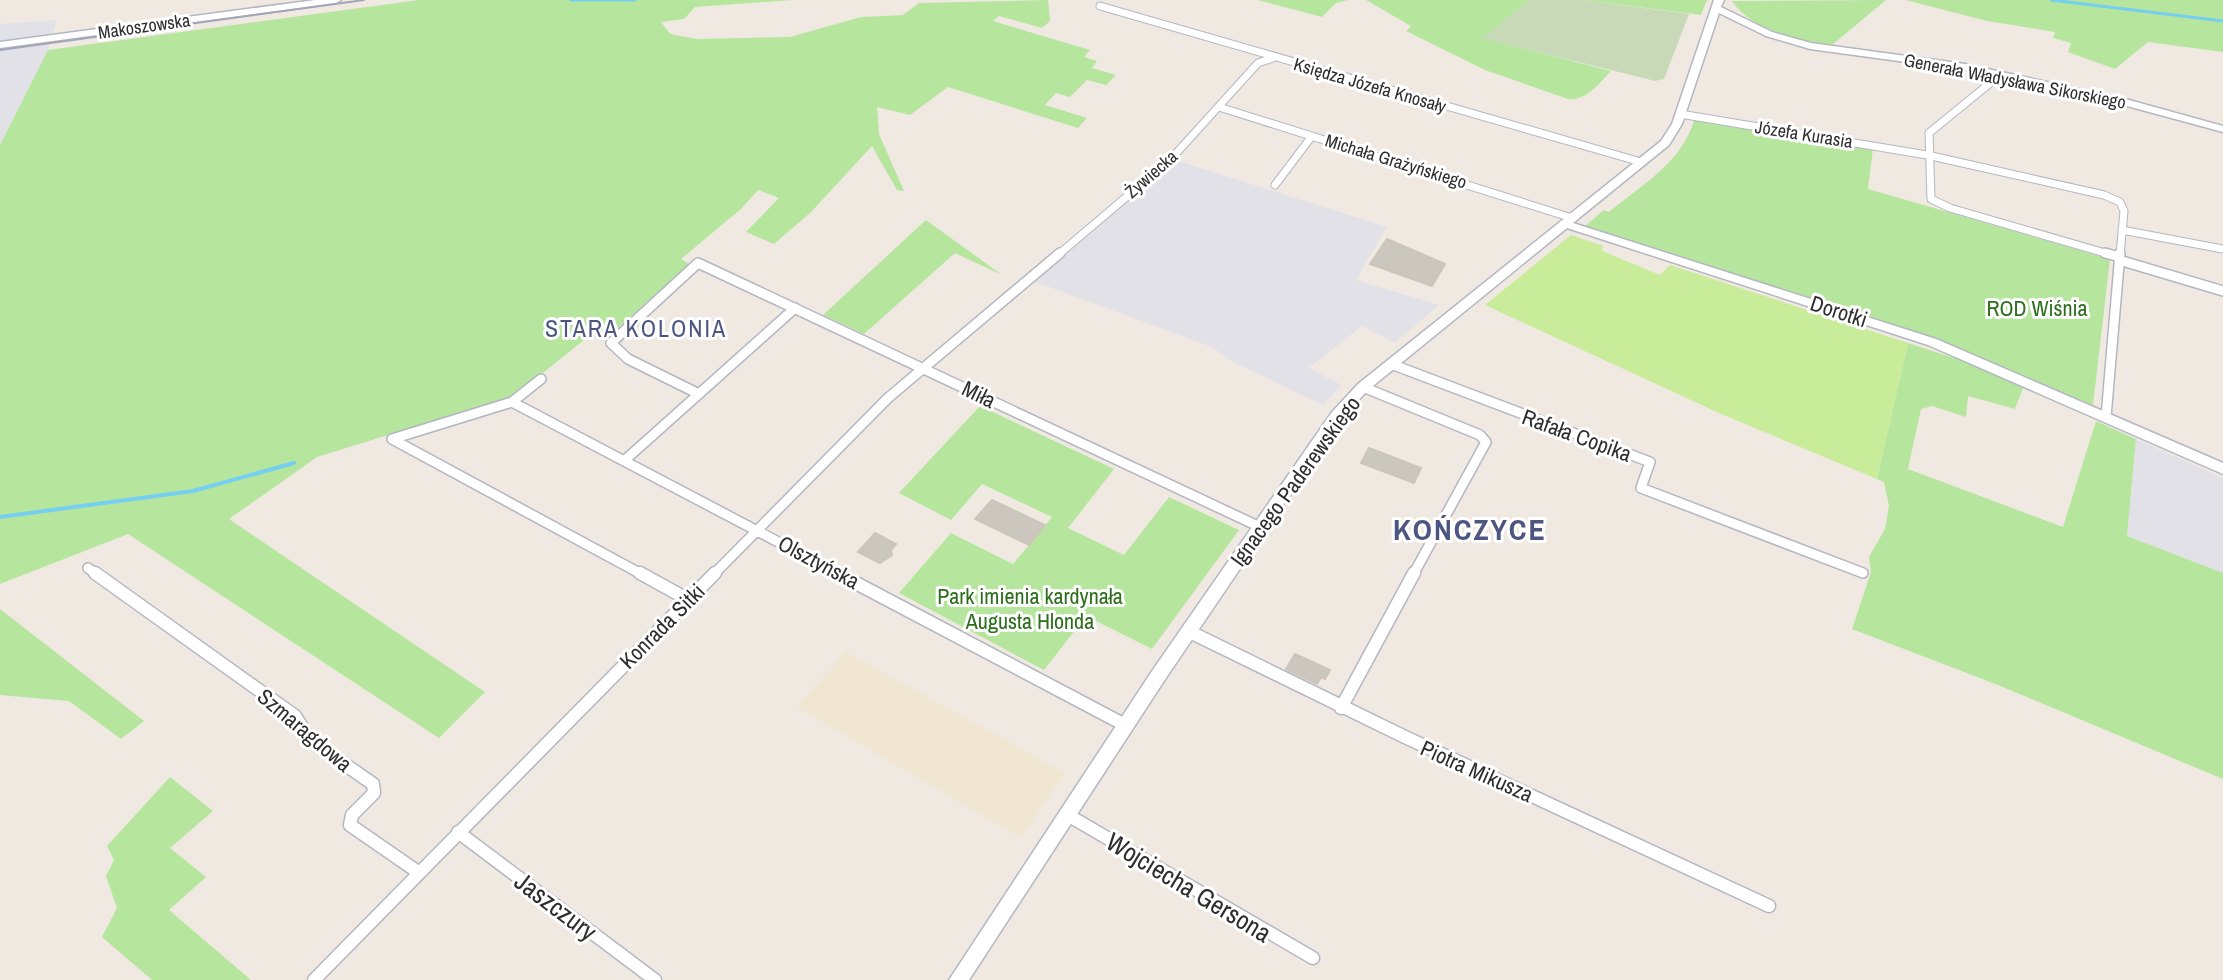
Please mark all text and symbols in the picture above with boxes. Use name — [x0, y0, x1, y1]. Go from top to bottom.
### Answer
street label: Makoszowska — [96, 7, 192, 45]
street label: Generała Władysława Sikorskiego — [1902, 47, 2128, 115]
street label: Księdza Józefa Knosały — [1291, 51, 1450, 119]
street label: Józefa Kurasia — [1753, 114, 1855, 154]
street label: Michała Grażyńskiego — [1322, 128, 1470, 194]
street label: Żywiecka — [1119, 144, 1183, 204]
street label: Dorotki — [1807, 288, 1871, 334]
park label: ROD Wiśnia — [1986, 293, 2088, 323]
district label: STARA KOLONIA — [545, 312, 727, 344]
street label: Miła — [957, 373, 1001, 415]
street label: Ignacego Paderewskiego — [1223, 390, 1367, 572]
street label: Rafała Copika — [1518, 401, 1636, 469]
district label: KOŃCZYCE — [1393, 509, 1547, 549]
street label: Olsztyńska — [773, 528, 865, 596]
street label: Konrada Sitki — [613, 577, 711, 675]
park label: Park imienia kardynała Augusta Hlonda — [937, 581, 1123, 636]
street label: Szmaragdowa — [251, 681, 359, 779]
street label: Piotra Mikusza — [1416, 733, 1538, 809]
street label: Wojciecha Gersona — [1100, 824, 1278, 950]
street label: Jaszczury — [508, 864, 605, 949]

